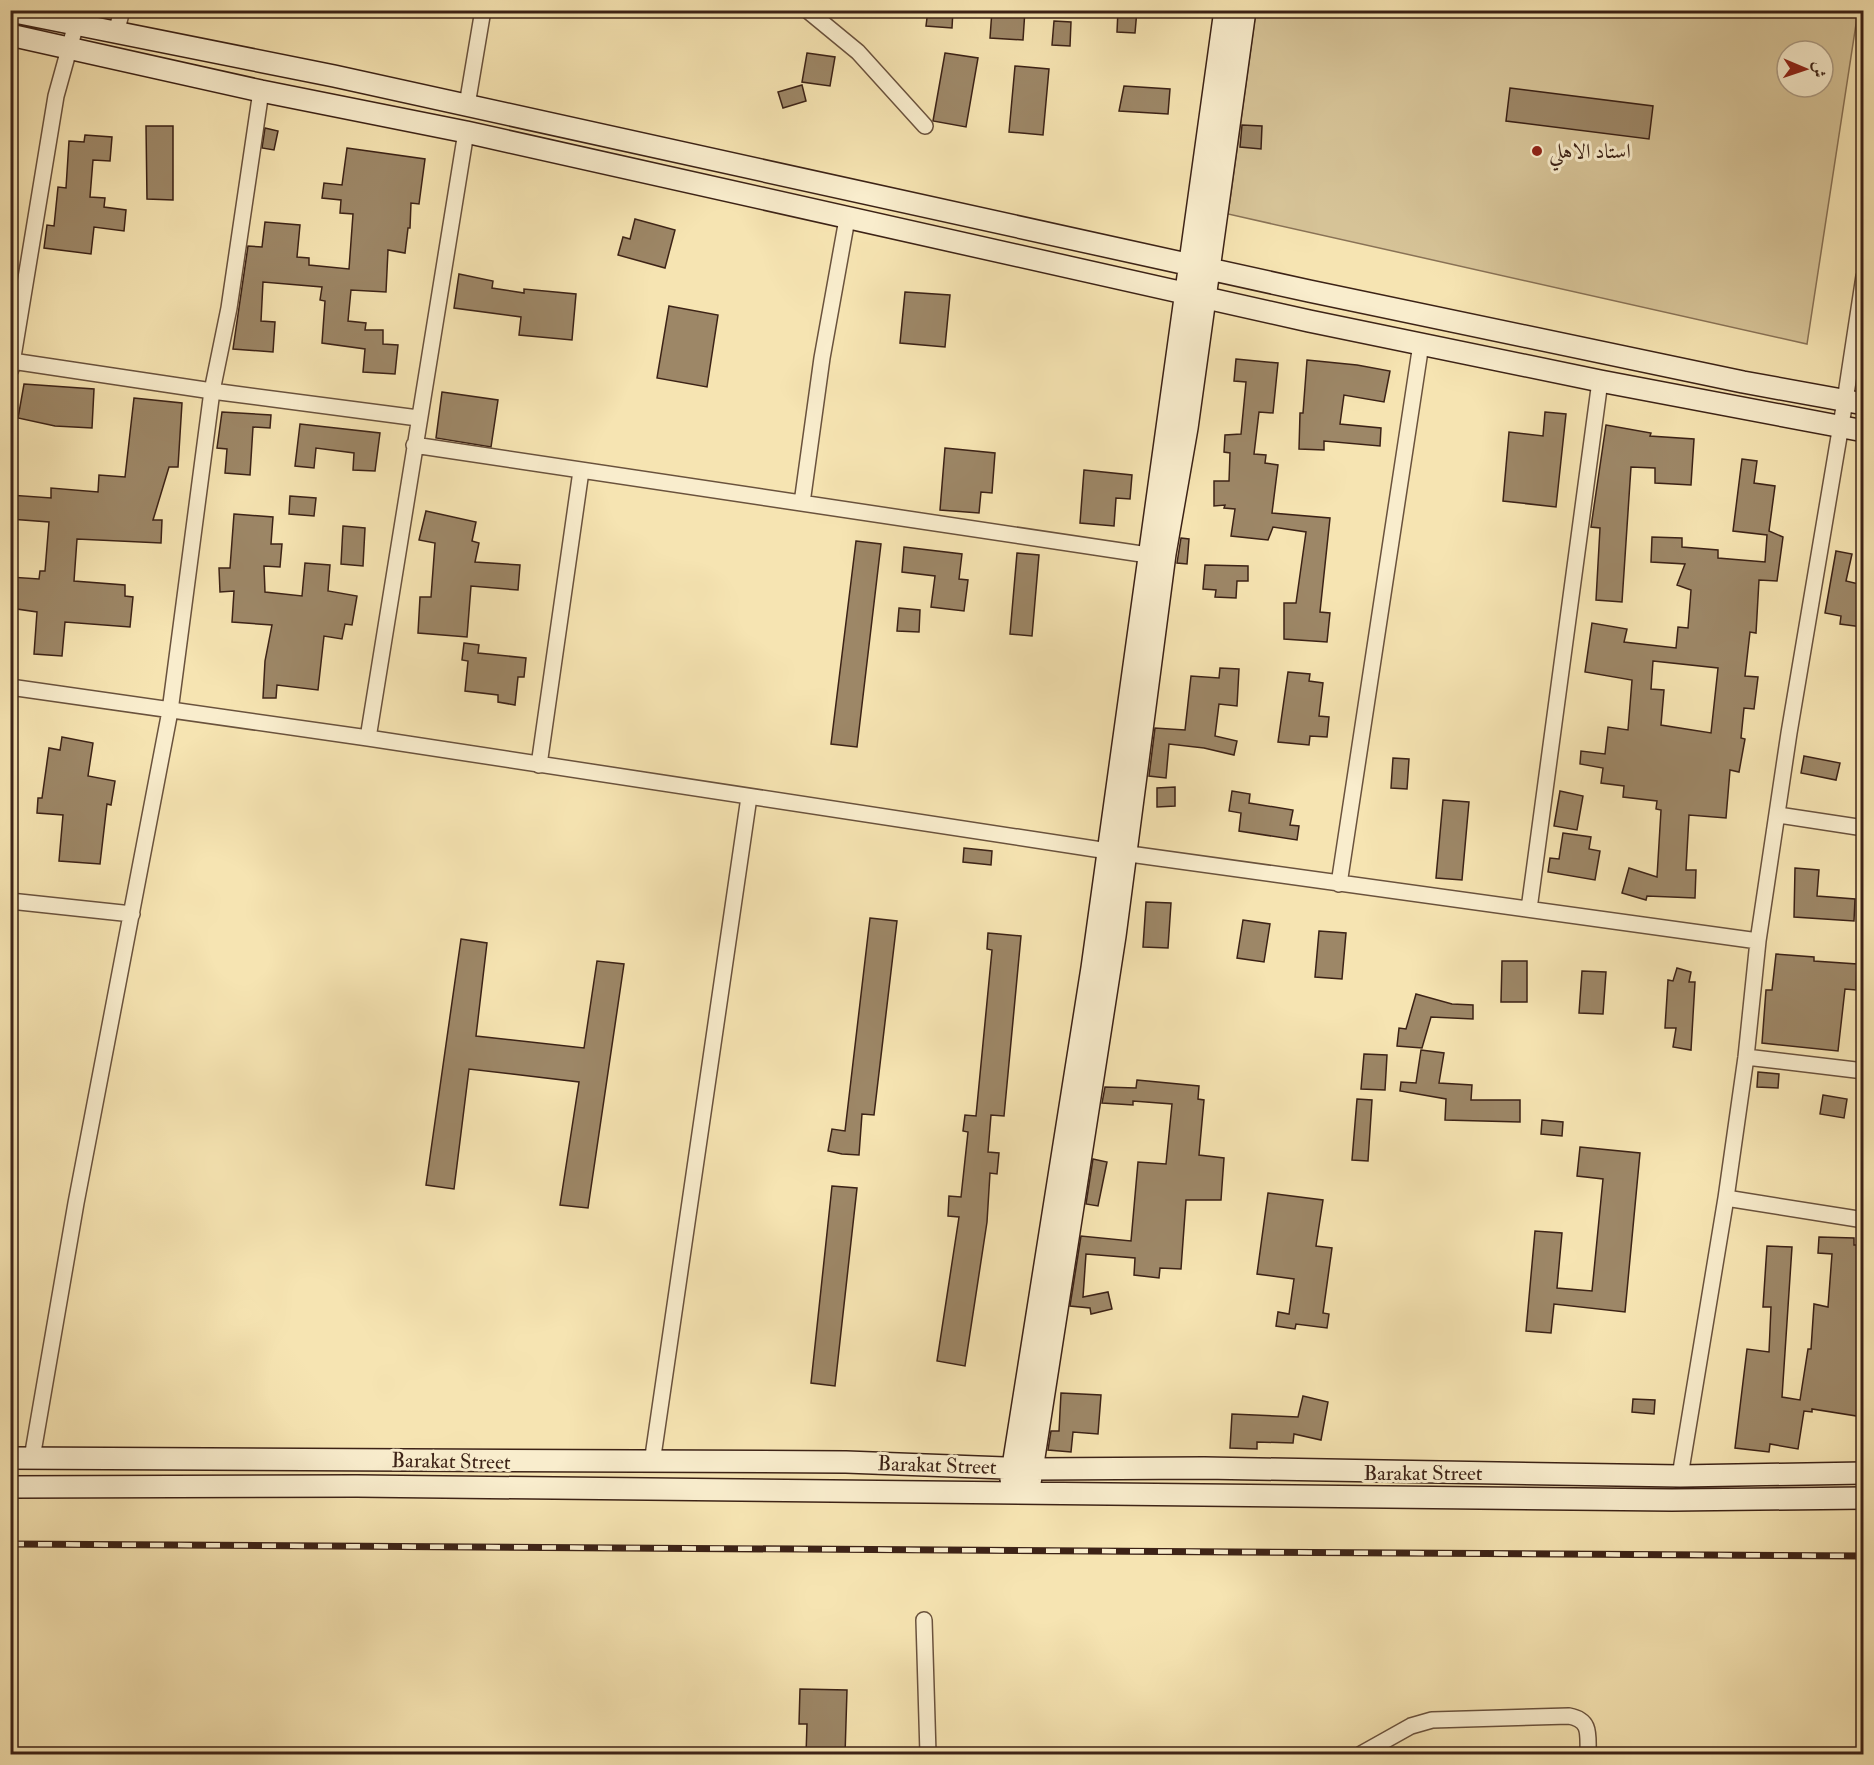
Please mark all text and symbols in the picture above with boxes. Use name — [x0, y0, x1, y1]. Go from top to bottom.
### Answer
north arrow — [1775, 39, 1835, 99]
text: ش — [1809, 61, 1829, 78]
place label: استاد الاهلي — [1549, 138, 1631, 171]
marker: استاد الاهلي — [1530, 144, 1544, 158]
street label: Barakat Street — [391, 1447, 511, 1476]
street label: Barakat Street — [877, 1450, 997, 1481]
street label: Barakat Street — [1363, 1460, 1483, 1487]

